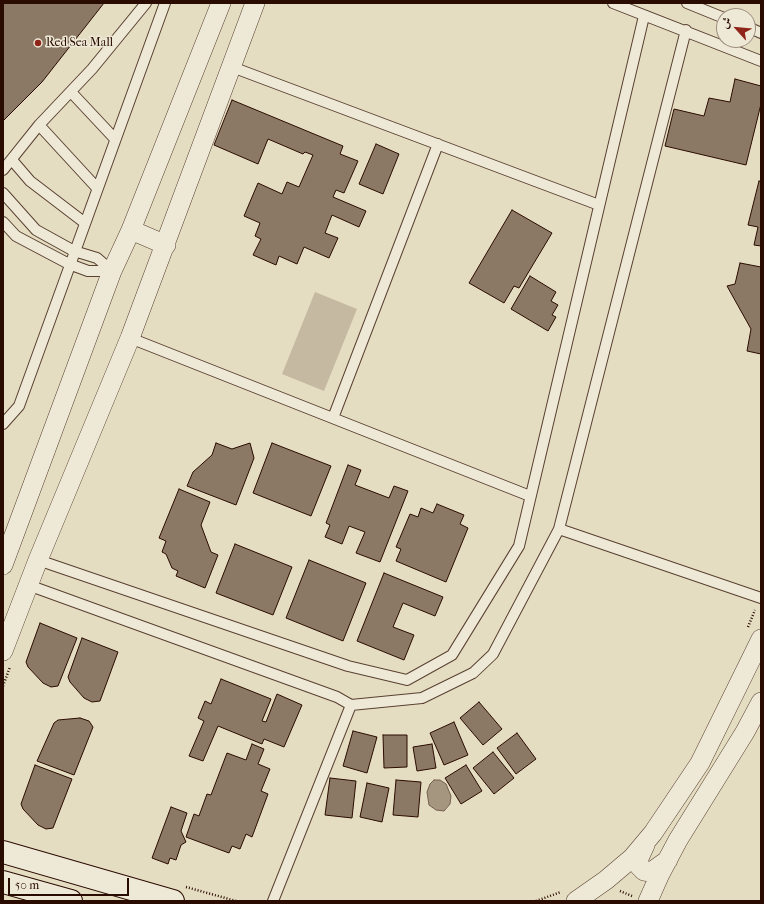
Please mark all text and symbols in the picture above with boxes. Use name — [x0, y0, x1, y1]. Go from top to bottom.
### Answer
north arrow — [716, 8, 756, 48]
text: ش — [717, 15, 734, 31]
place label: Red Sea Mall — [46, 36, 113, 50]
marker: Red Sea Mall — [33, 38, 43, 48]
scale bar — [10, 870, 131, 896]
text: 50 m — [15, 878, 39, 892]

